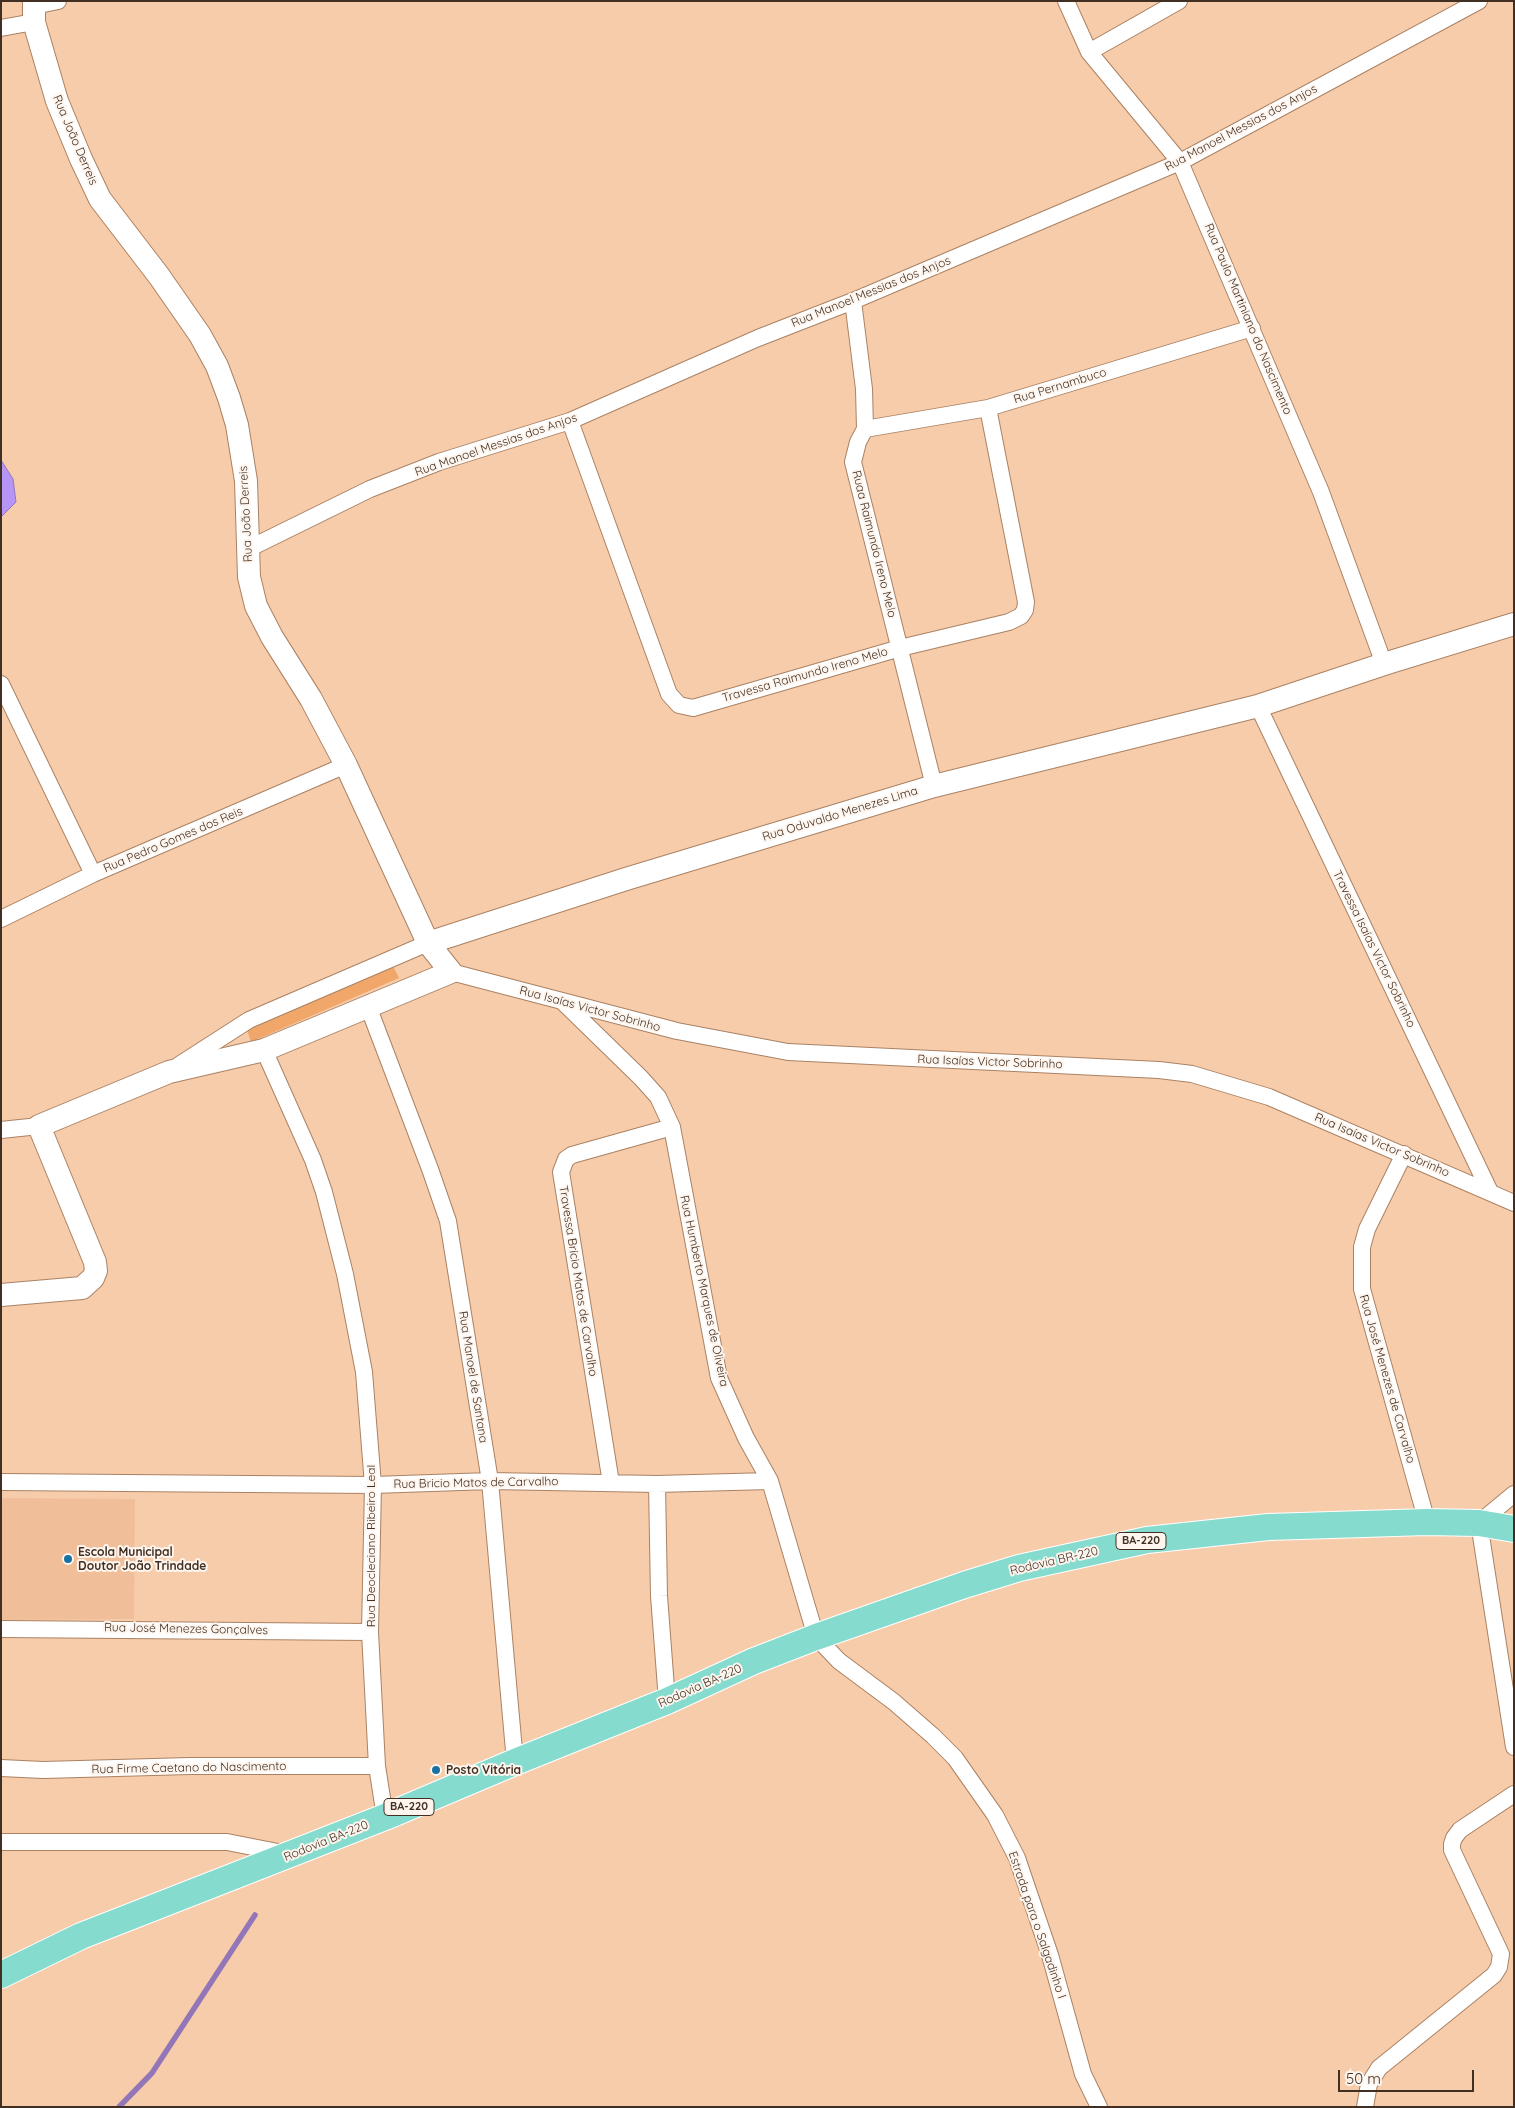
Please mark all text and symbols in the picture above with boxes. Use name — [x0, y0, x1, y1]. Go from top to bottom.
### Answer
street label: Rua Manoel Messias dos Anjos — [1162, 82, 1320, 174]
street label: Rua João Derreis — [49, 93, 101, 187]
street label: Rua Paulo Martiniano do Nascimento — [1201, 221, 1295, 417]
street label: Rua Manoel Messias dos Anjos — [789, 253, 953, 331]
street label: Rua Pernambuco — [1012, 365, 1108, 407]
street label: Rua Manoel Messias dos Anjos — [413, 410, 579, 480]
street label: Rua João Derreis — [236, 465, 256, 563]
street label: Ruaa Raimundo Ireno Melo — [849, 469, 899, 619]
street label: Travessa Raimundo Ireno Melo — [720, 644, 890, 706]
street label: Rua Oduvaldo Menezes Lima — [761, 783, 919, 845]
street label: Rua Pedro Gomes dos Reis — [101, 804, 245, 876]
street label: Travessa Isaías Victor Sobrinho — [1330, 868, 1418, 1030]
street label: Rua Isaías Victor Sobrinho — [518, 983, 662, 1035]
street label: Rua Isaías Victor Sobrinho — [917, 1052, 1063, 1072]
street label: Rua Isaías Victor Sobrinho — [1312, 1110, 1452, 1180]
street label: Travessa Brício Matos de Carvalho — [556, 1185, 600, 1377]
street label: Rua Humberto Marques de Oliveira — [677, 1194, 731, 1388]
street label: Rua José Menezes de Carvalho — [1356, 1293, 1418, 1465]
street label: Rua Manoel de Santana — [455, 1310, 491, 1444]
street label: Rua Deocleciano Ribeiro Leal — [364, 1465, 378, 1627]
street label: Rua Bricio Matos de Carvalho — [393, 1474, 559, 1492]
road number: BA-220 — [1116, 1532, 1166, 1550]
street label: Rodovia BR-220 — [1008, 1544, 1100, 1578]
place label: Escola Municipal Doutor João Trindade — [78, 1545, 206, 1573]
marker: Escola Municipal Doutor João Trindade — [62, 1553, 74, 1565]
street label: Rua José Menezes Gonçalves — [104, 1620, 268, 1638]
street label: Rodovia BA-220 — [656, 1661, 744, 1711]
street label: Rua Firme Caetano do Nascimento — [91, 1759, 287, 1777]
place label: Posto Vitória — [446, 1763, 521, 1777]
marker: Posto Vitória — [430, 1764, 442, 1776]
road number: BA-220 — [384, 1798, 434, 1815]
street label: Rodovia BA-220 — [282, 1817, 370, 1865]
street label: Estrada para o Salgadinho I — [1005, 1850, 1069, 2000]
scale bar — [1340, 2060, 1476, 2092]
text: 50 m — [1346, 2069, 1381, 2088]

